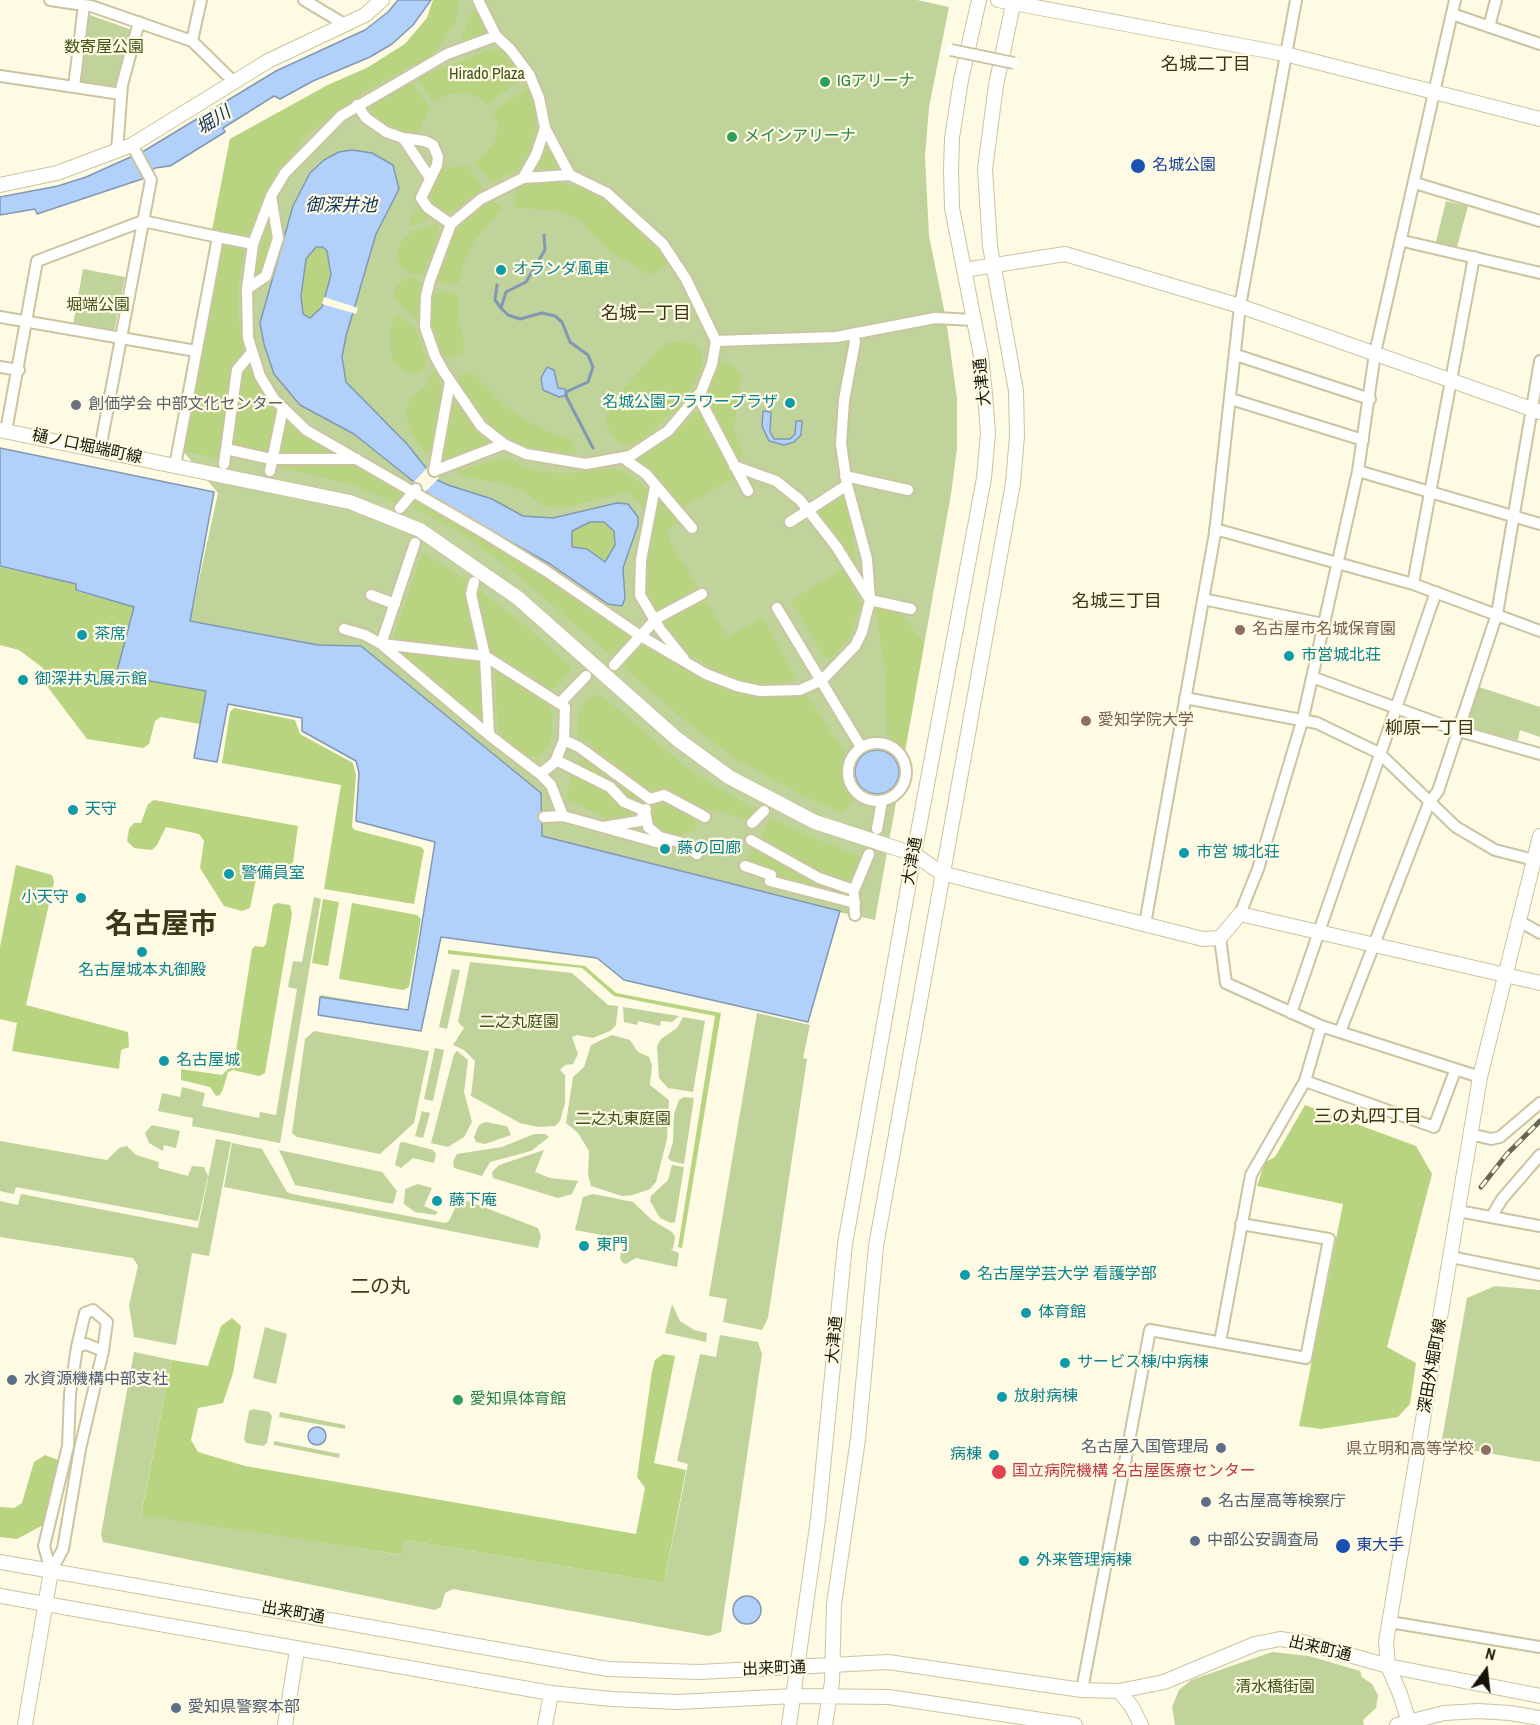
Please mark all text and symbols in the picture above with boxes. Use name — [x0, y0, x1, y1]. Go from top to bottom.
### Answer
park label: 数寄屋公園 — [64, 38, 144, 58]
district label: 名城二丁目 — [1161, 54, 1251, 76]
park label: Hirado Plaza — [449, 65, 525, 85]
place label: IGアリーナ — [837, 72, 915, 92]
marker: IGアリーナ — [818, 75, 832, 89]
water label: 堀川 — [193, 102, 235, 140]
place label: メインアリーナ — [744, 127, 856, 147]
marker: メインアリーナ — [725, 130, 739, 144]
place label: 名城公園 — [1152, 156, 1216, 176]
marker: 名城公園 — [1129, 157, 1147, 175]
water label: 御深井池 — [305, 195, 377, 217]
place label: オランダ風車 — [513, 260, 609, 280]
marker: オランダ風車 — [494, 263, 508, 277]
park label: 堀端公園 — [66, 296, 130, 316]
district label: 名城一丁目 — [601, 303, 691, 325]
street label: 大津通 — [971, 357, 995, 407]
place label: 名城公園フラワープラザ — [602, 393, 778, 413]
place label: 創価学会 中部文化センター — [88, 395, 284, 415]
marker: 名城公園フラワープラザ — [783, 396, 797, 410]
marker: 創価学会 中部文化センター — [69, 398, 83, 412]
street label: 樋ノ口堀端町線 — [30, 426, 144, 468]
district label: 名城三丁目 — [1072, 591, 1162, 613]
place label: 名古屋市名城保育園 — [1252, 620, 1396, 640]
marker: 名古屋市名城保育園 — [1233, 623, 1247, 637]
place label: 茶席 — [94, 625, 126, 645]
marker: 茶席 — [75, 628, 89, 642]
place label: 市営城北荘 — [1301, 646, 1381, 666]
marker: 市営城北荘 — [1282, 649, 1296, 663]
place label: 御深井丸展示館 — [35, 670, 147, 690]
marker: 御深井丸展示館 — [16, 673, 30, 687]
place label: 愛知学院大学 — [1098, 711, 1194, 731]
marker: 愛知学院大学 — [1079, 714, 1093, 728]
district label: 柳原一丁目 — [1385, 718, 1475, 740]
place label: 天守 — [85, 800, 117, 820]
marker: 天守 — [66, 803, 80, 817]
street label: 大津通 — [899, 836, 927, 886]
place label: 藤の回廊 — [677, 839, 741, 859]
marker: 藤の回廊 — [658, 842, 672, 856]
place label: 市営 城北荘 — [1196, 843, 1280, 863]
marker: 市営 城北荘 — [1177, 846, 1191, 860]
place label: 警備員室 — [241, 864, 305, 884]
marker: 警備員室 — [222, 867, 236, 881]
place label: 小天守 — [21, 888, 69, 908]
marker: 小天守 — [74, 891, 88, 905]
district label: 名古屋市 — [105, 908, 217, 942]
marker: 名古屋城本丸御殿 — [135, 945, 149, 959]
place label: 名古屋城本丸御殿 — [78, 961, 206, 981]
park label: 二之丸庭園 — [479, 1013, 559, 1033]
place label: 名古屋城 — [176, 1051, 240, 1071]
marker: 名古屋城 — [157, 1054, 171, 1068]
district label: 三の丸四丁目 — [1314, 1106, 1422, 1128]
park label: 二之丸東庭園 — [575, 1110, 671, 1130]
place label: 藤下庵 — [449, 1191, 497, 1211]
marker: 藤下庵 — [430, 1194, 444, 1208]
place label: 東門 — [596, 1236, 628, 1256]
marker: 東門 — [577, 1239, 591, 1253]
place label: 名古屋学芸大学 看護学部 — [977, 1265, 1157, 1285]
marker: 名古屋学芸大学 看護学部 — [958, 1268, 972, 1282]
district label: 二の丸 — [350, 1276, 410, 1300]
place label: 体育館 — [1038, 1303, 1086, 1323]
marker: 体育館 — [1019, 1306, 1033, 1320]
street label: 大津通 — [823, 1315, 847, 1365]
street label: 深田外堀町線 — [1415, 1317, 1451, 1415]
place label: サービス棟/中病棟 — [1077, 1353, 1209, 1373]
marker: サービス棟/中病棟 — [1058, 1356, 1072, 1370]
place label: 水資源機構中部支社 — [24, 1370, 168, 1390]
marker: 水資源機構中部支社 — [5, 1373, 19, 1387]
place label: 放射病棟 — [1014, 1387, 1078, 1407]
place label: 愛知県体育館 — [470, 1390, 566, 1410]
marker: 放射病棟 — [995, 1390, 1009, 1404]
marker: 愛知県体育館 — [451, 1393, 465, 1407]
place label: 名古屋入国管理局 — [1081, 1438, 1209, 1458]
place label: 県立明和高等学校 — [1346, 1440, 1474, 1460]
marker: 名古屋入国管理局 — [1214, 1441, 1228, 1455]
marker: 県立明和高等学校 — [1479, 1443, 1493, 1457]
place label: 病棟 — [950, 1445, 982, 1465]
marker: 病棟 — [987, 1448, 1001, 1462]
place label: 国立病院機構 名古屋医療センター — [1012, 1462, 1256, 1482]
marker: 国立病院機構 名古屋医療センター — [990, 1463, 1008, 1481]
place label: 名古屋高等検察庁 — [1218, 1492, 1346, 1512]
marker: 名古屋高等検察庁 — [1199, 1495, 1213, 1509]
place label: 中部公安調査局 — [1207, 1531, 1319, 1551]
marker: 中部公安調査局 — [1188, 1534, 1202, 1548]
place label: 東大手 — [1356, 1536, 1404, 1556]
marker: 東大手 — [1334, 1537, 1352, 1555]
place label: 外来管理病棟 — [1036, 1551, 1132, 1571]
marker: 外来管理病棟 — [1017, 1554, 1031, 1568]
street label: 出来町通 — [260, 1598, 326, 1628]
street label: 出来町通 — [1287, 1632, 1353, 1666]
north arrow — [1456, 1641, 1516, 1701]
text: N — [1483, 1642, 1498, 1665]
street label: 出来町通 — [742, 1658, 806, 1680]
park label: 清水橋街園 — [1235, 1678, 1315, 1698]
place label: 愛知県警察本部 — [188, 1698, 300, 1718]
marker: 愛知県警察本部 — [169, 1701, 183, 1715]

